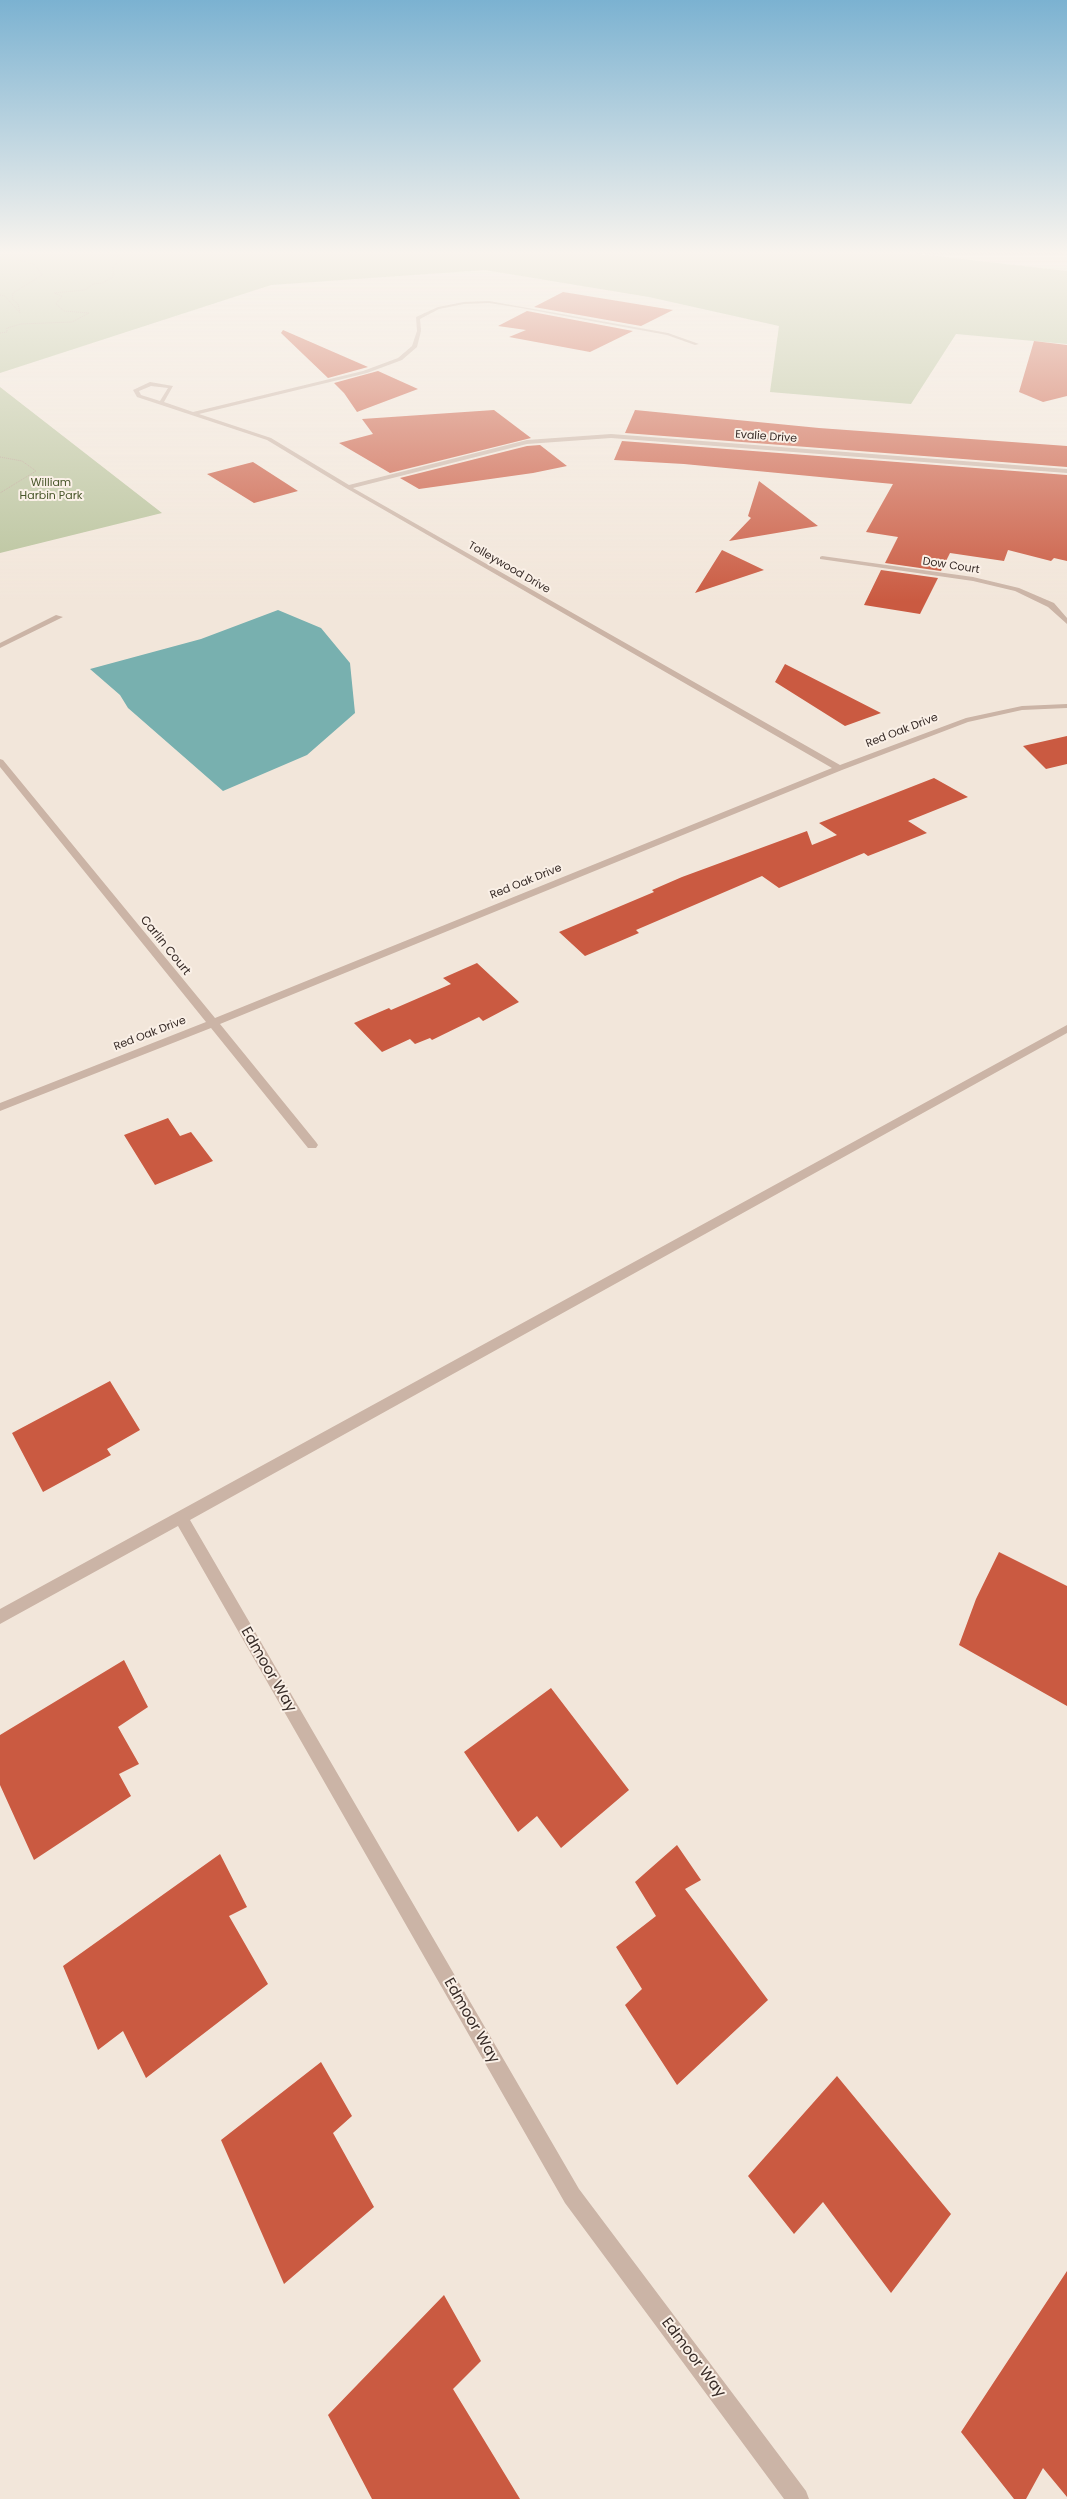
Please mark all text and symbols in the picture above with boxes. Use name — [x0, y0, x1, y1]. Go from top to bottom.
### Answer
street label: Evalie Drive — [735, 428, 797, 446]
park label: William Harbin Park — [20, 476, 82, 502]
street label: Tolleywood Drive — [466, 539, 552, 597]
street label: Dow Court — [922, 555, 980, 577]
street label: Red Oak Drive — [864, 711, 940, 751]
street label: Red Oak Drive — [488, 862, 564, 902]
street label: Carlin Court — [137, 913, 193, 979]
street label: Red Oak Drive — [112, 1014, 188, 1054]
street label: Edmoor Way — [236, 1624, 300, 1716]
street label: Edmoor Way — [439, 1975, 503, 2067]
street label: Edmoor Way — [657, 2315, 729, 2401]

